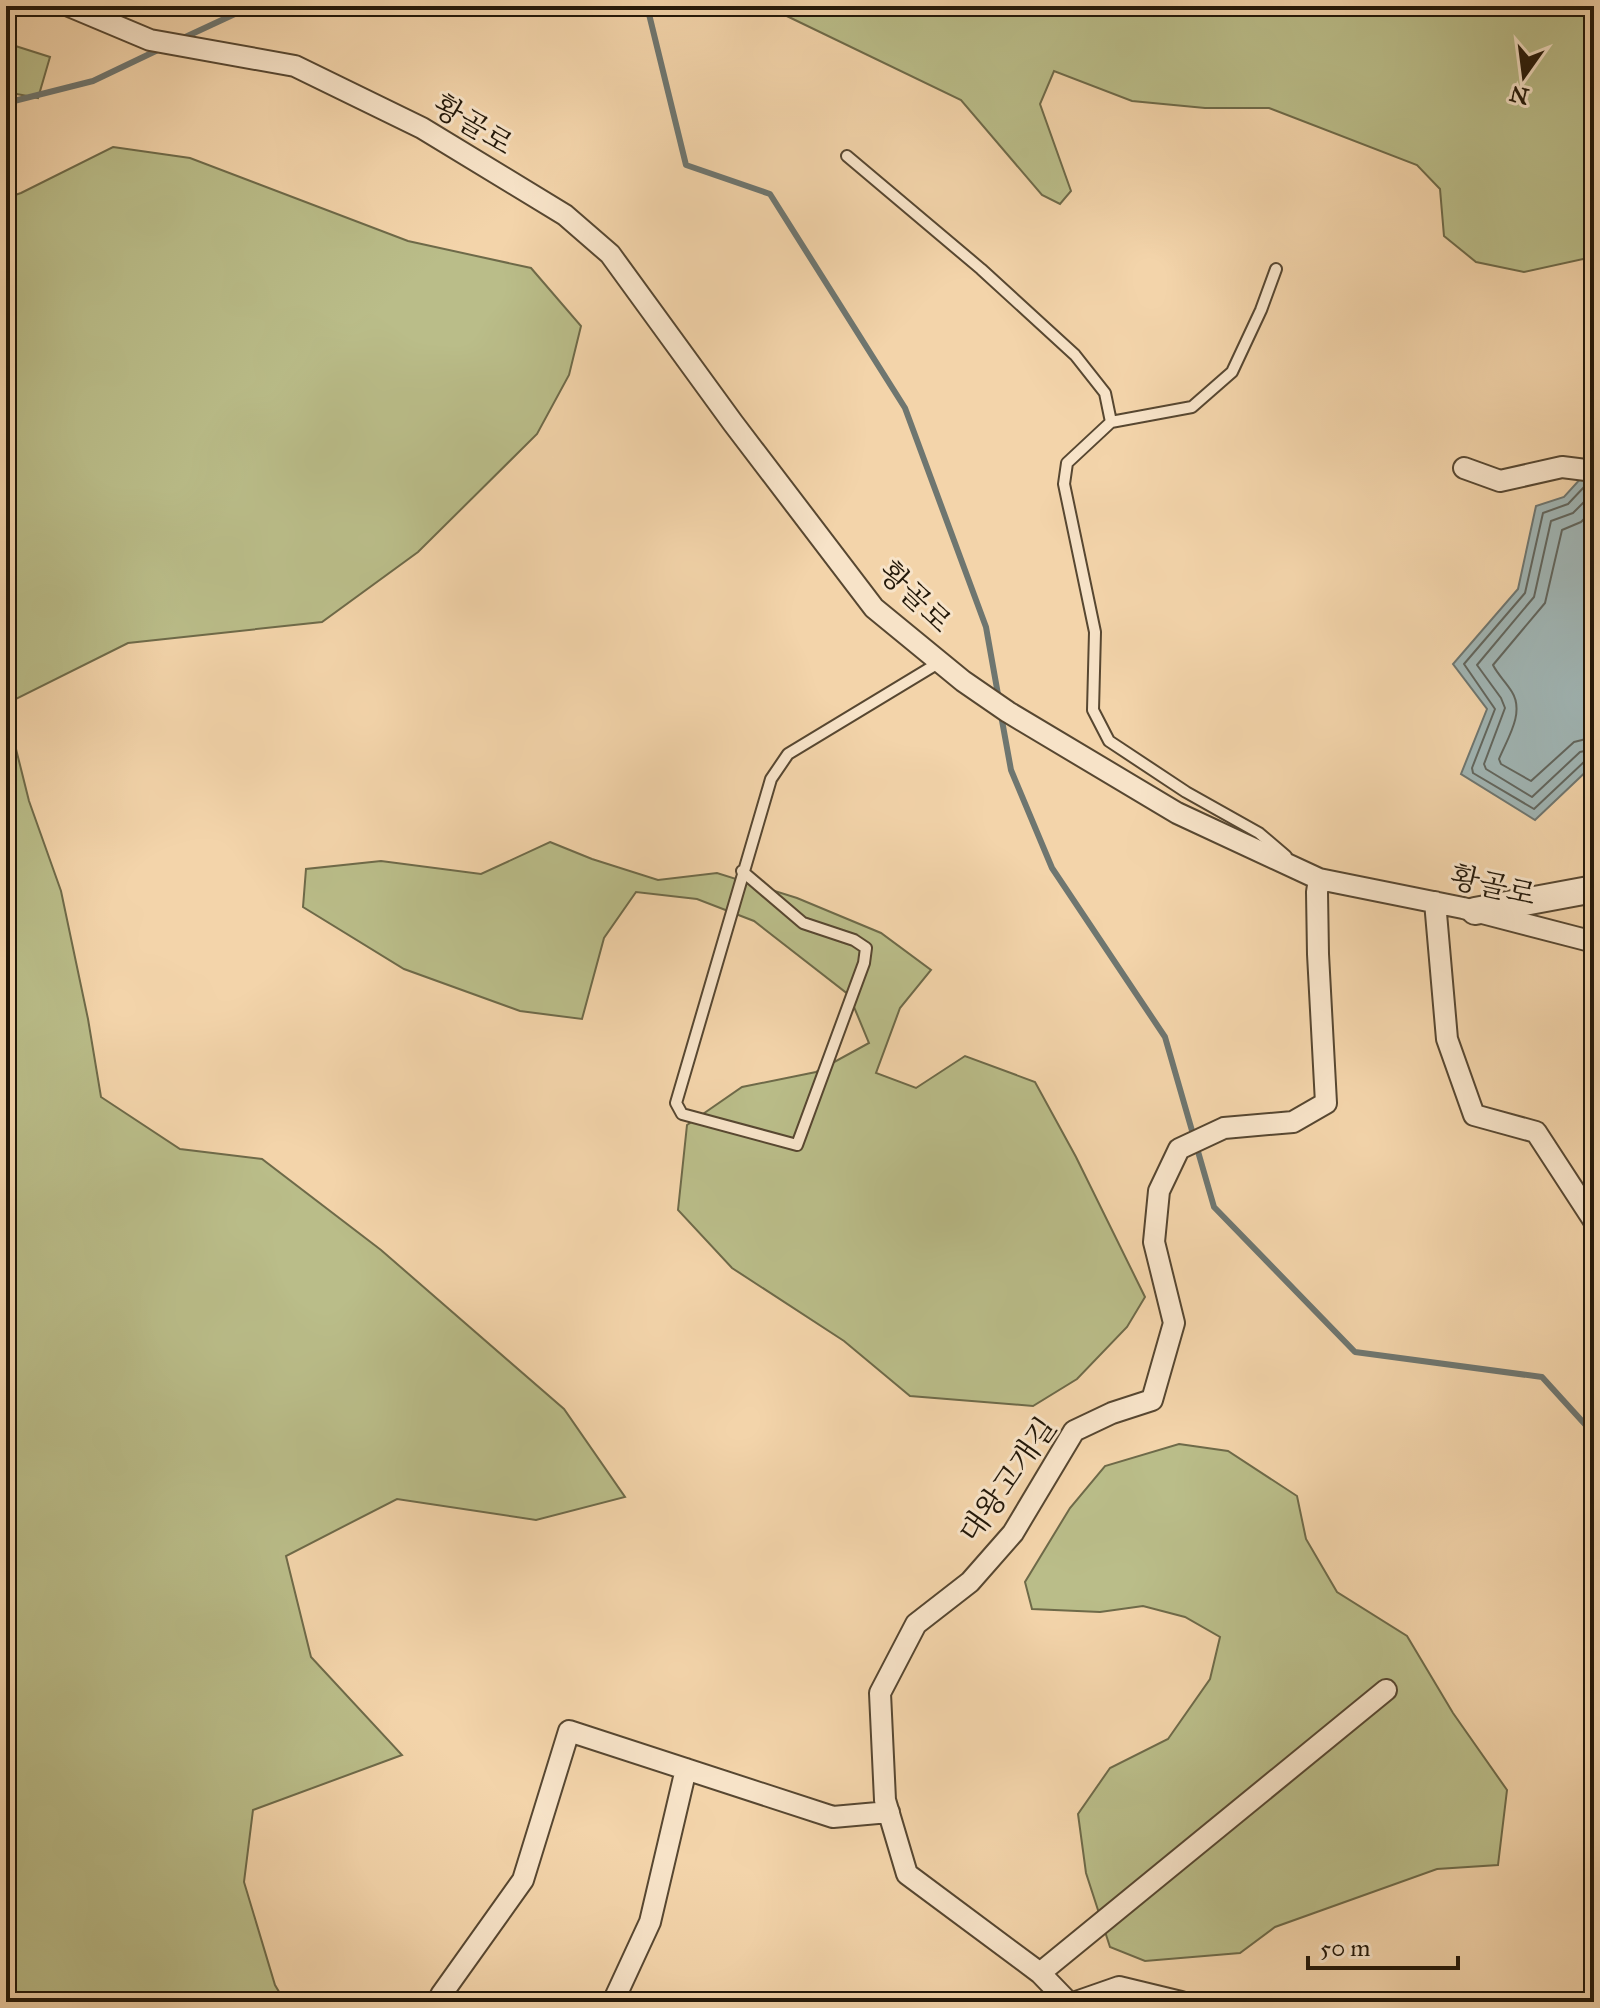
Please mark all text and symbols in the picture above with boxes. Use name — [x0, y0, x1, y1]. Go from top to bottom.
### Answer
north arrow — [1484, 36, 1564, 116]
text: N — [1507, 79, 1532, 110]
street label: 황골로 — [426, 87, 520, 163]
street label: 황골로 — [871, 554, 959, 640]
street label: 황골로 — [1447, 859, 1539, 913]
street label: 대왕고개길 — [952, 1410, 1064, 1550]
scale bar — [1308, 1920, 1458, 1970]
text: 50 m — [1320, 1933, 1370, 1963]

